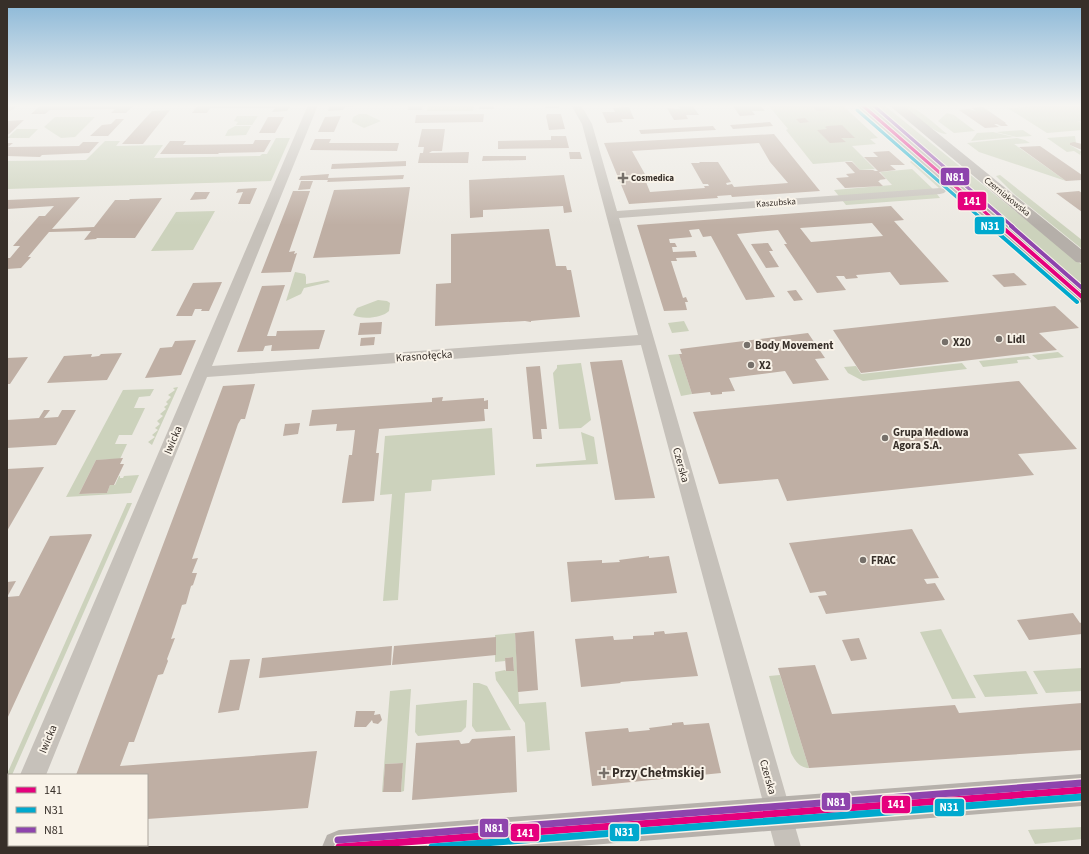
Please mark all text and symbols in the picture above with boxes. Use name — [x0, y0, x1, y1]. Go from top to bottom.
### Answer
line badge: N81 — [940, 167, 970, 186]
text: N81 — [946, 170, 965, 185]
place label: Cosmedica — [631, 172, 674, 185]
marker: Cosmedica — [618, 173, 628, 183]
street label: Czerniakowska — [981, 174, 1033, 220]
line badge: 141 — [957, 191, 987, 211]
text: 141 — [963, 194, 981, 209]
street label: Kaszubska — [756, 195, 796, 211]
line badge: N31 — [974, 216, 1005, 235]
text: N31 — [981, 219, 1000, 234]
place label: Lidl — [1007, 332, 1026, 347]
marker: Lidl — [994, 334, 1004, 344]
place label: X20 — [953, 335, 971, 350]
marker: X20 — [940, 337, 950, 347]
place label: Body Movement — [755, 338, 834, 353]
marker: Body Movement — [742, 340, 752, 350]
street label: Krasnołęcka — [395, 347, 453, 365]
place label: X2 — [759, 358, 771, 373]
marker: X2 — [746, 360, 756, 370]
street label: Iwicka — [160, 424, 186, 456]
place label: Grupa Mediowa Agora S.A. — [892, 425, 969, 453]
marker: Grupa Mediowa Agora S.A. — [880, 433, 890, 443]
street label: Czerska — [669, 446, 693, 484]
place label: FRAC — [871, 553, 897, 568]
marker: FRAC — [858, 555, 868, 565]
street label: Iwicka — [35, 723, 61, 755]
street label: Czerska — [756, 758, 780, 796]
place label: Przy Chełmskiej — [612, 764, 704, 782]
marker: Przy Chełmskiej — [599, 768, 609, 778]
legend — [8, 774, 148, 846]
text: 141 — [44, 782, 62, 799]
line badge: N81 — [821, 792, 851, 811]
text: N81 — [827, 795, 846, 810]
line badge: 141 — [881, 795, 911, 814]
text: 141 — [887, 797, 905, 812]
line badge: N31 — [934, 798, 965, 817]
text: N31 — [940, 800, 959, 815]
text: N31 — [44, 802, 64, 819]
line badge: N81 — [479, 818, 509, 838]
text: N81 — [485, 821, 504, 836]
text: N81 — [44, 822, 64, 839]
line badge: 141 — [510, 823, 540, 842]
line badge: N31 — [609, 823, 640, 842]
text: N31 — [615, 825, 634, 840]
text: 141 — [516, 826, 534, 841]

